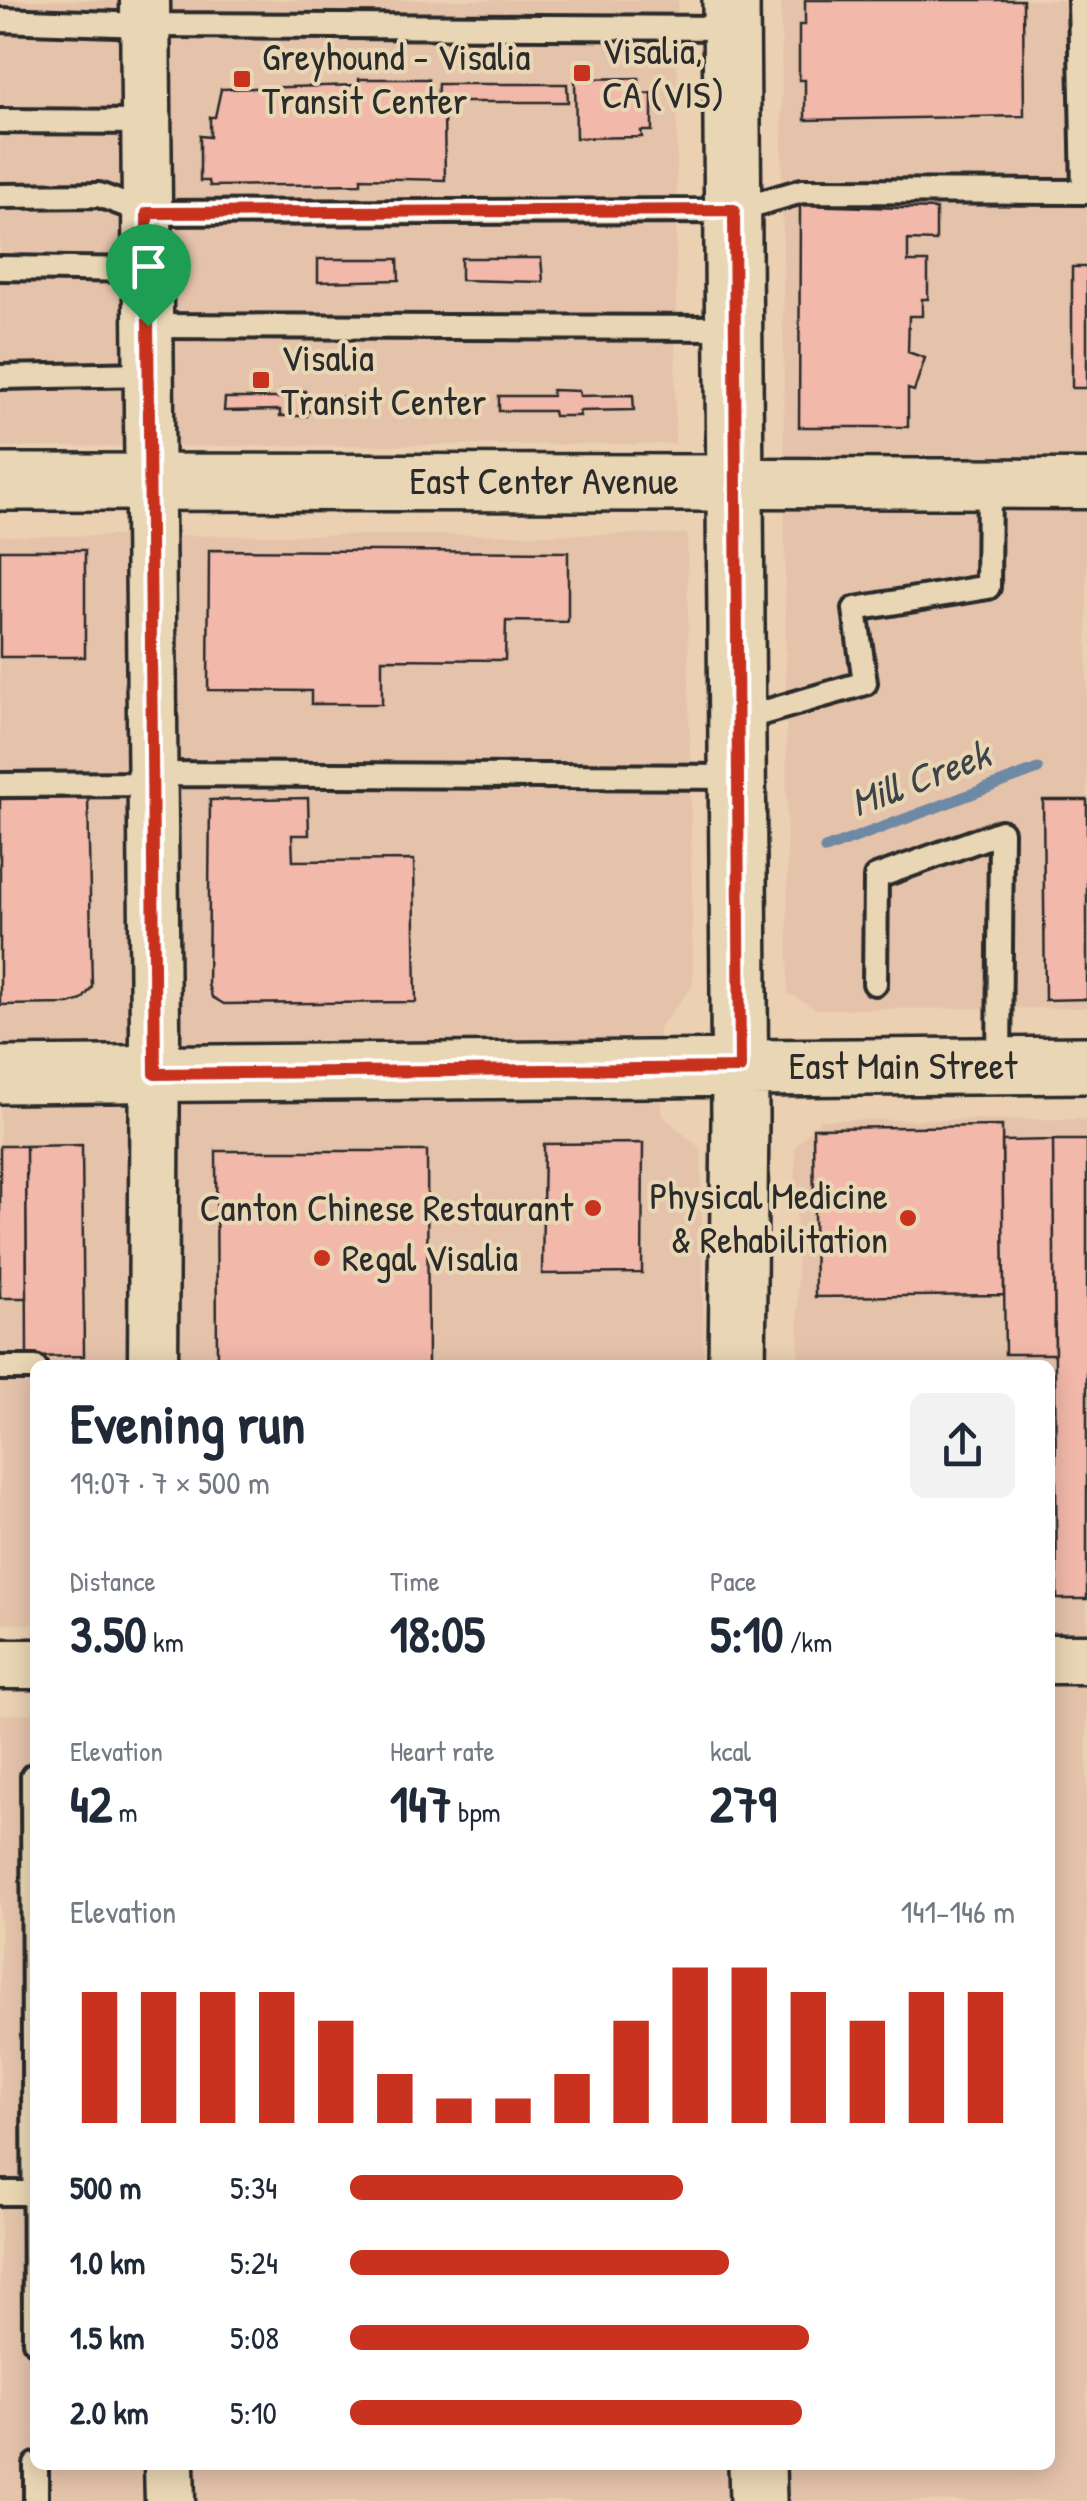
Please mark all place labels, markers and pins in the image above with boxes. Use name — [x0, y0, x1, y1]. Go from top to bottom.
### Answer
place label: Visalia, CA (VIS) — [602, 24, 724, 120]
place label: Greyhound - Visalia Transit Center — [262, 30, 530, 126]
marker: Visalia, CA (VIS) — [571, 62, 593, 84]
marker: Greyhound - Visalia Transit Center — [231, 68, 253, 90]
pin — [106, 224, 191, 327]
place label: Visalia Transit Center — [281, 331, 487, 427]
marker: Visalia Transit Center — [250, 369, 272, 391]
place label: Physical Medicine & Rehabilitation — [649, 1169, 888, 1265]
place label: Canton Chinese Restaurant — [200, 1181, 574, 1233]
marker: Canton Chinese Restaurant — [582, 1197, 604, 1219]
marker: Physical Medicine & Rehabilitation — [897, 1207, 919, 1229]
place label: Regal Visalia — [342, 1231, 518, 1283]
marker: Regal Visalia — [311, 1247, 333, 1269]

